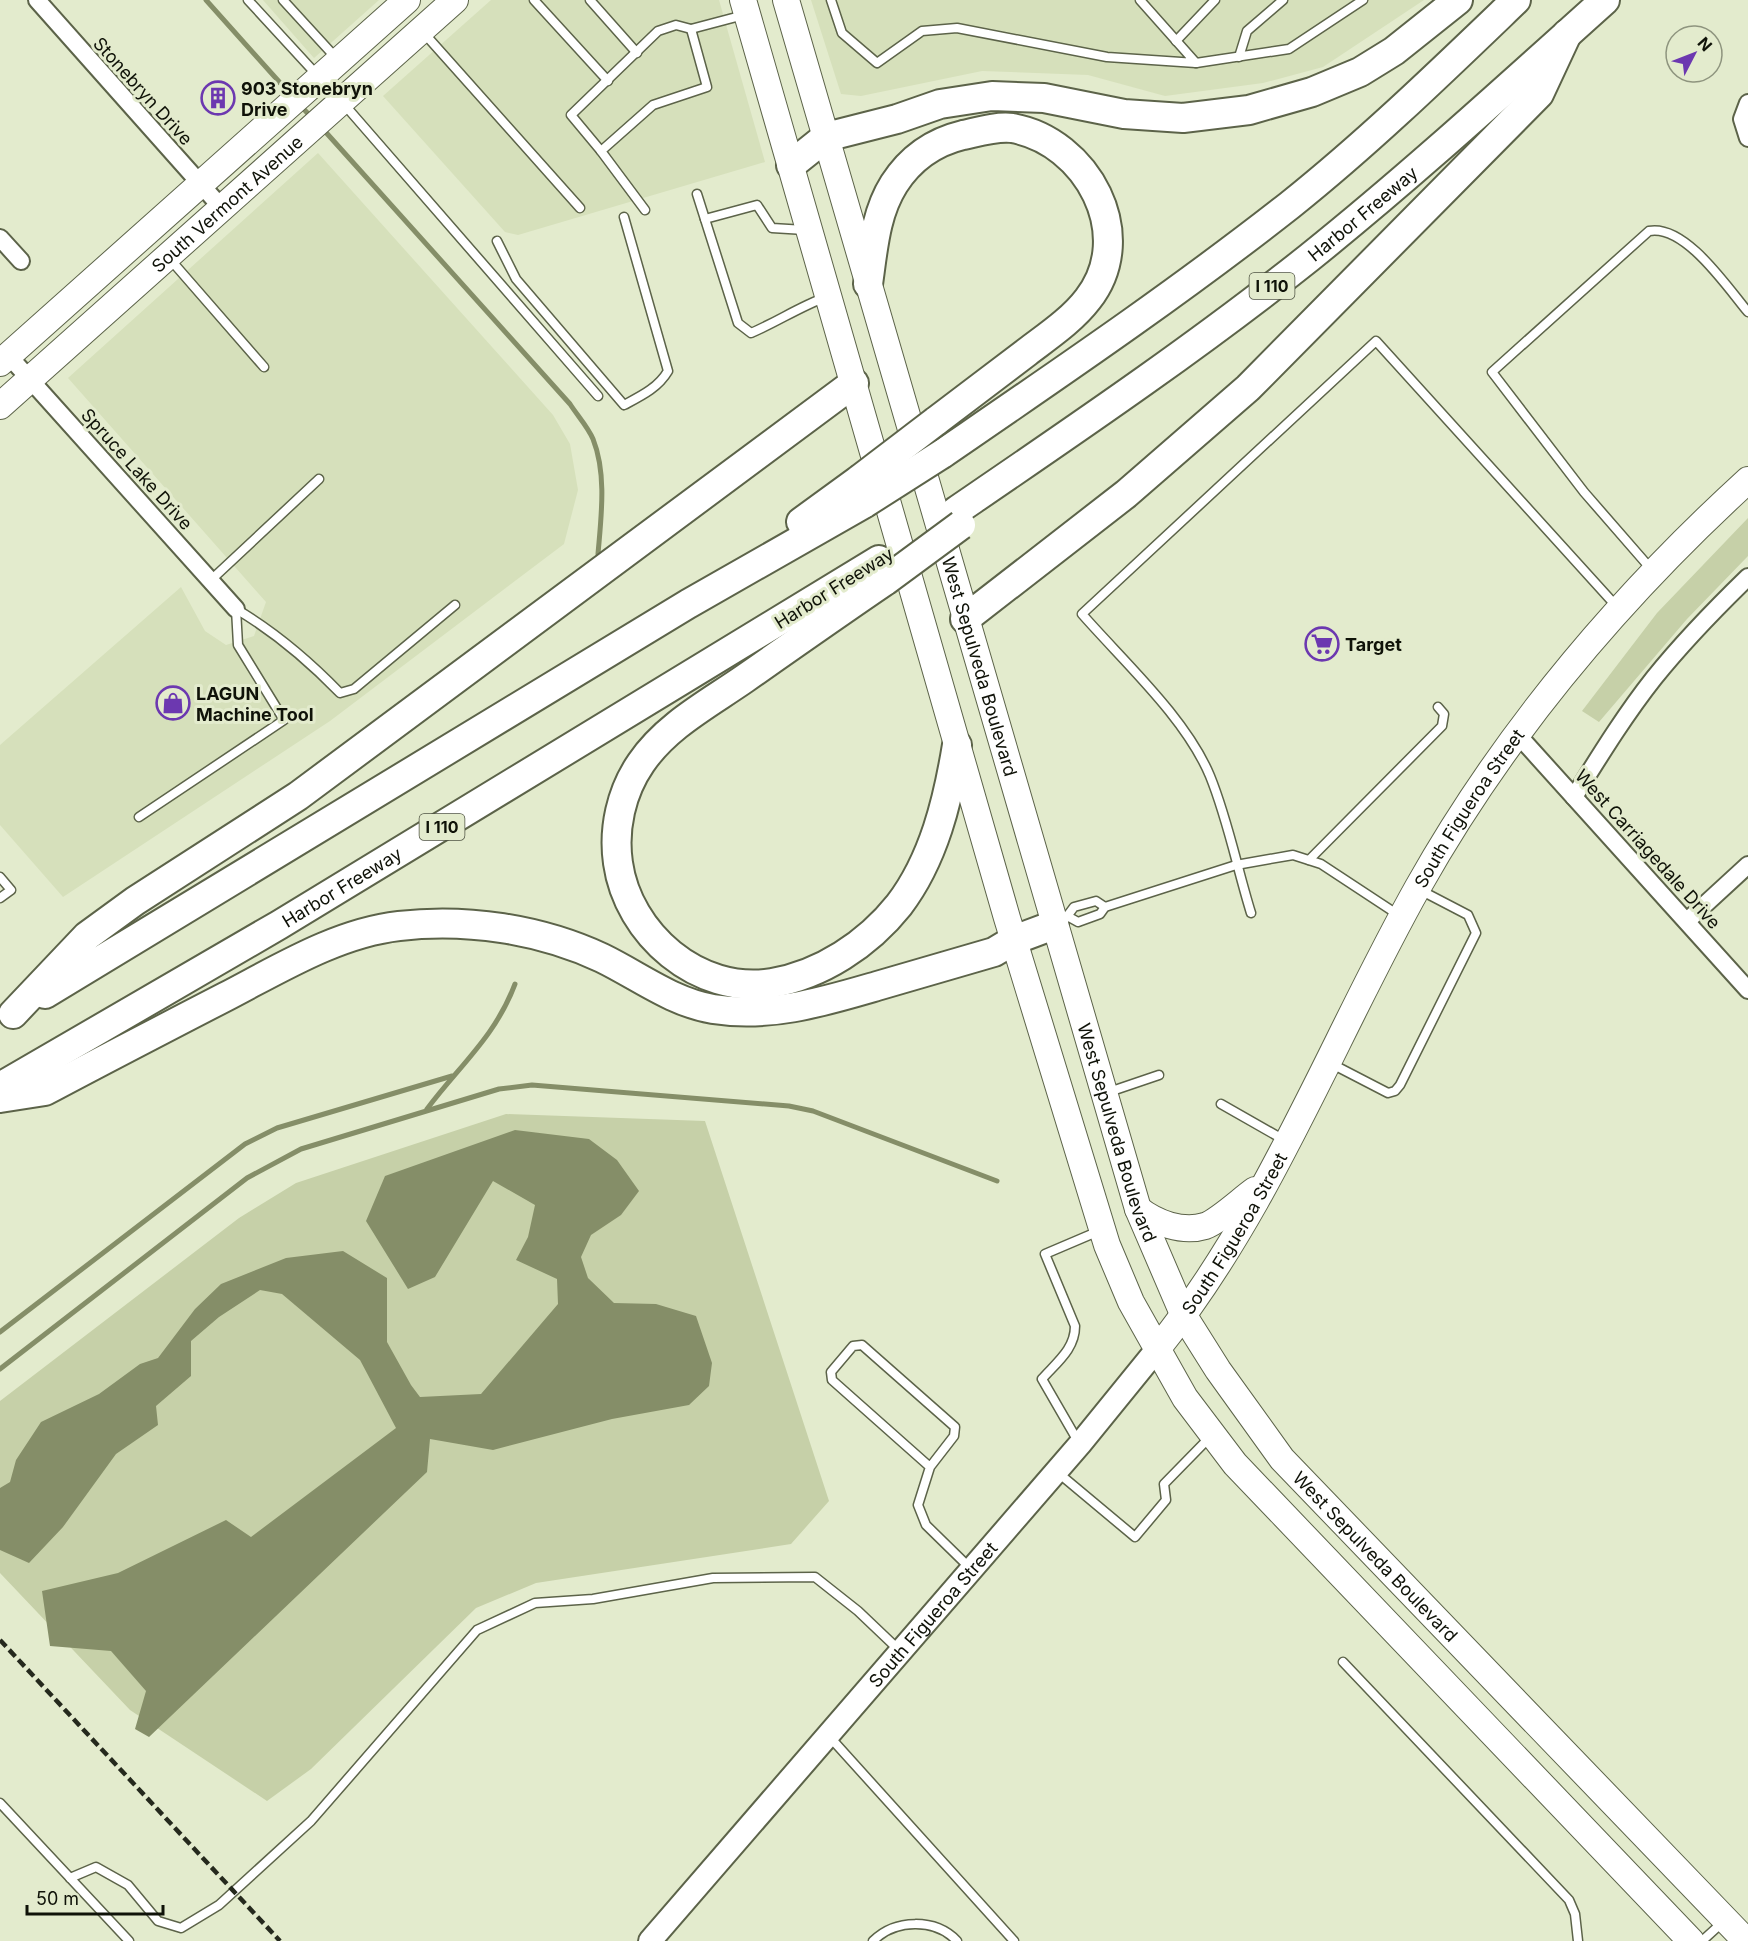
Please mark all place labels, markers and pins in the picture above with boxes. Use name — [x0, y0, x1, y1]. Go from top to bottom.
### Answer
place label: 903 Stonebryn Drive — [241, 78, 373, 120]
building icon: 903 Stonebryn Drive — [200, 80, 236, 116]
supermarket icon: Target — [1304, 626, 1340, 662]
place label: Target — [1345, 634, 1402, 655]
place label: LAGUN Machine Tool — [196, 683, 314, 725]
shop icon: LAGUN Machine Tool — [155, 685, 191, 721]

